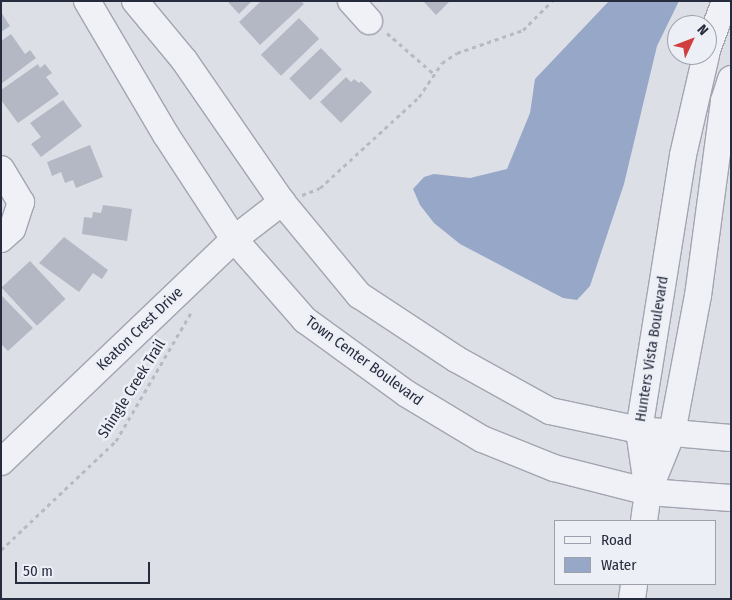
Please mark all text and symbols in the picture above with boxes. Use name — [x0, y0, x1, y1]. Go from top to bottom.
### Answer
north arrow — [667, 15, 717, 65]
text: N — [694, 21, 712, 39]
street label: Hunters Vista Boulevard — [632, 275, 672, 423]
street label: Keaton Crest Drive — [93, 283, 187, 375]
street label: Town Center Boulevard — [302, 312, 426, 410]
street label: Shingle Creek Trail — [94, 336, 170, 442]
legend — [554, 520, 717, 585]
text: Road — [601, 531, 632, 549]
scale bar — [18, 552, 152, 584]
text: Water — [601, 556, 636, 574]
text: 50 m — [23, 562, 53, 580]

